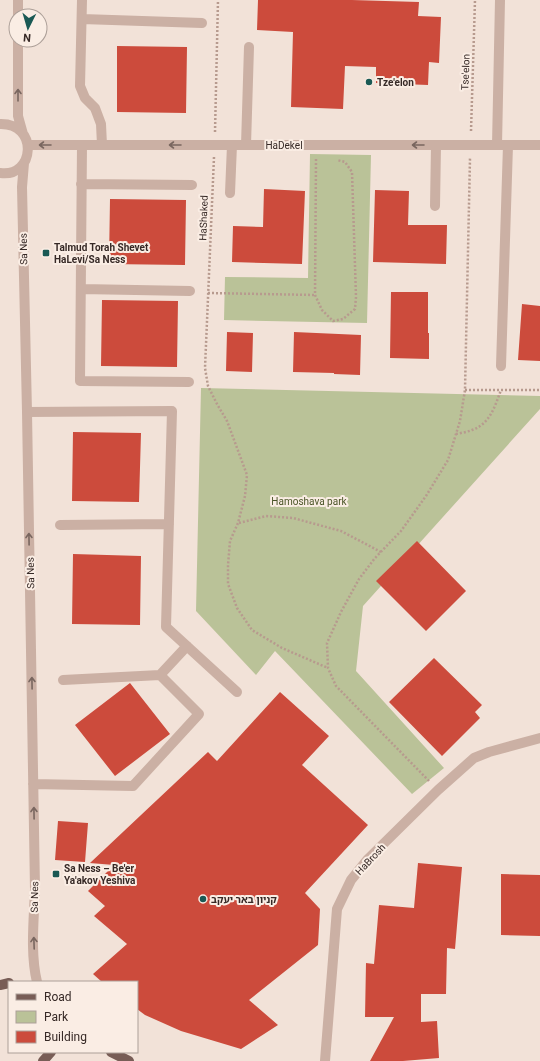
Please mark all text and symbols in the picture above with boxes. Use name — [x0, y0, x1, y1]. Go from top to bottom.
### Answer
north arrow — [8, 8, 48, 48]
text: N — [23, 31, 32, 44]
street label: Tse'elon — [459, 54, 472, 90]
marker: Tze'elon — [364, 77, 374, 87]
place label: Tze'elon — [377, 77, 414, 88]
one-way arrow — [14, 89, 22, 102]
street label: HaDekel — [265, 140, 303, 151]
one-way arrow — [39, 141, 52, 149]
one-way arrow — [169, 141, 182, 149]
one-way arrow — [412, 141, 425, 149]
street label: HaShaked — [197, 195, 210, 241]
street label: Sa Nes — [18, 233, 29, 265]
place label: Talmud Torah Shevet HaLevi/Sa Ness — [54, 242, 149, 265]
marker: Talmud Torah Shevet HaLevi/Sa Ness — [41, 248, 51, 258]
park label: Hamoshava park — [271, 496, 348, 507]
one-way arrow — [26, 533, 33, 546]
street label: Sa Nes — [25, 557, 36, 589]
one-way arrow — [28, 677, 36, 690]
one-way arrow — [30, 807, 37, 820]
street label: HaBrosh — [353, 842, 388, 877]
place label: Sa Ness – Be'er Ya'akov Yeshiva — [64, 863, 136, 886]
marker: Sa Ness – Be'er Ya'akov Yeshiva — [51, 869, 61, 879]
street label: Sa Nes — [29, 881, 40, 913]
marker: קניון באר יעקב — [198, 894, 208, 904]
place label: קניון באר יעקב — [211, 894, 277, 905]
one-way arrow — [30, 937, 37, 950]
legend — [8, 981, 138, 1053]
text: Road — [44, 990, 72, 1004]
text: Park — [44, 1010, 69, 1024]
text: Building — [44, 1030, 87, 1044]

